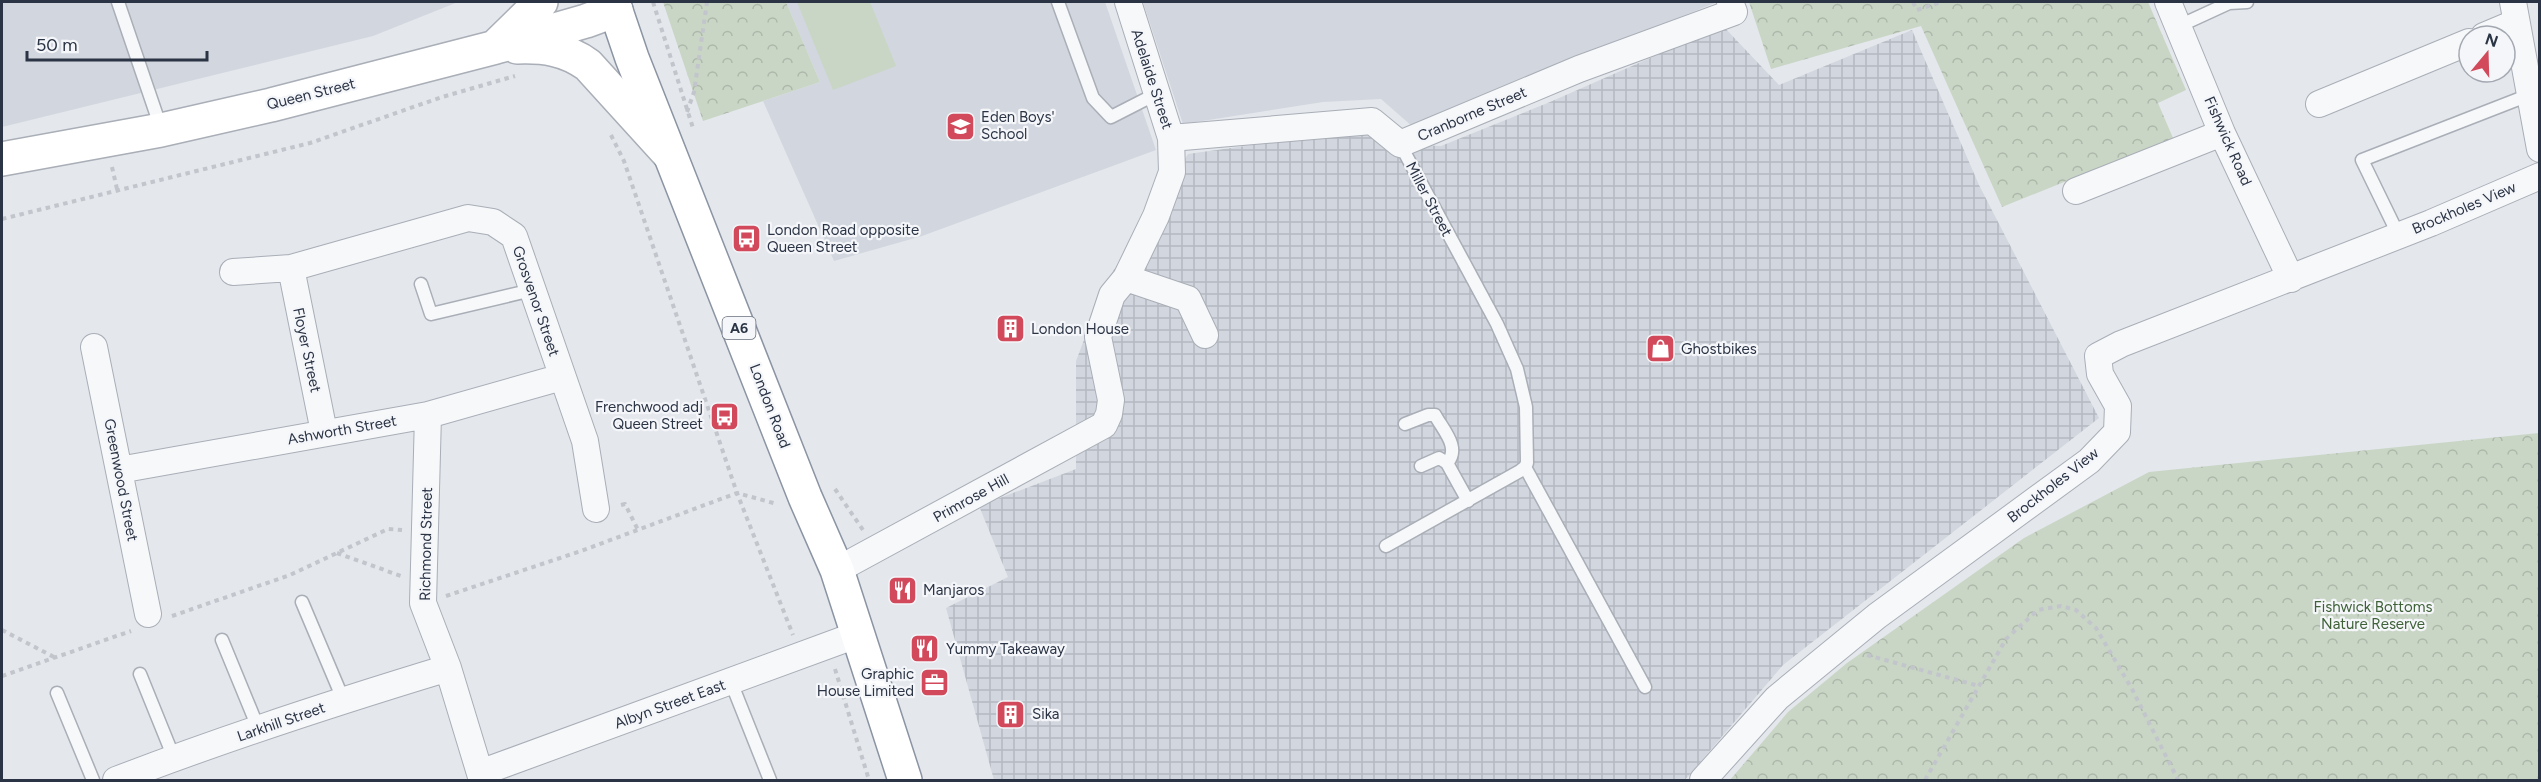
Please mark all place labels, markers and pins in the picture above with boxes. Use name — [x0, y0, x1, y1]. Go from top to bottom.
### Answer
place label: Eden Boys' School — [981, 108, 1054, 143]
school or university icon: Eden Boys' School — [944, 110, 976, 142]
place label: London Road opposite Queen Street — [767, 221, 919, 256]
bus stop icon: London Road opposite Queen Street — [730, 223, 762, 255]
building icon: London House — [994, 313, 1026, 345]
place label: London House — [1031, 320, 1129, 338]
shop icon: Ghostbikes — [1644, 333, 1676, 365]
place label: Ghostbikes — [1681, 340, 1757, 358]
place label: Frenchwood adj Queen Street — [595, 398, 703, 433]
bus stop icon: Frenchwood adj Queen Street — [708, 400, 740, 432]
restaurant icon: Manjaros — [886, 574, 918, 606]
place label: Manjaros — [923, 581, 984, 599]
restaurant icon: Yummy Takeaway — [909, 633, 941, 665]
place label: Yummy Takeaway — [946, 640, 1065, 658]
place label: Graphic House Limited — [817, 665, 914, 700]
office icon: Graphic House Limited — [919, 667, 951, 699]
building icon: Sika — [995, 698, 1027, 730]
place label: Sika — [1032, 705, 1059, 723]

